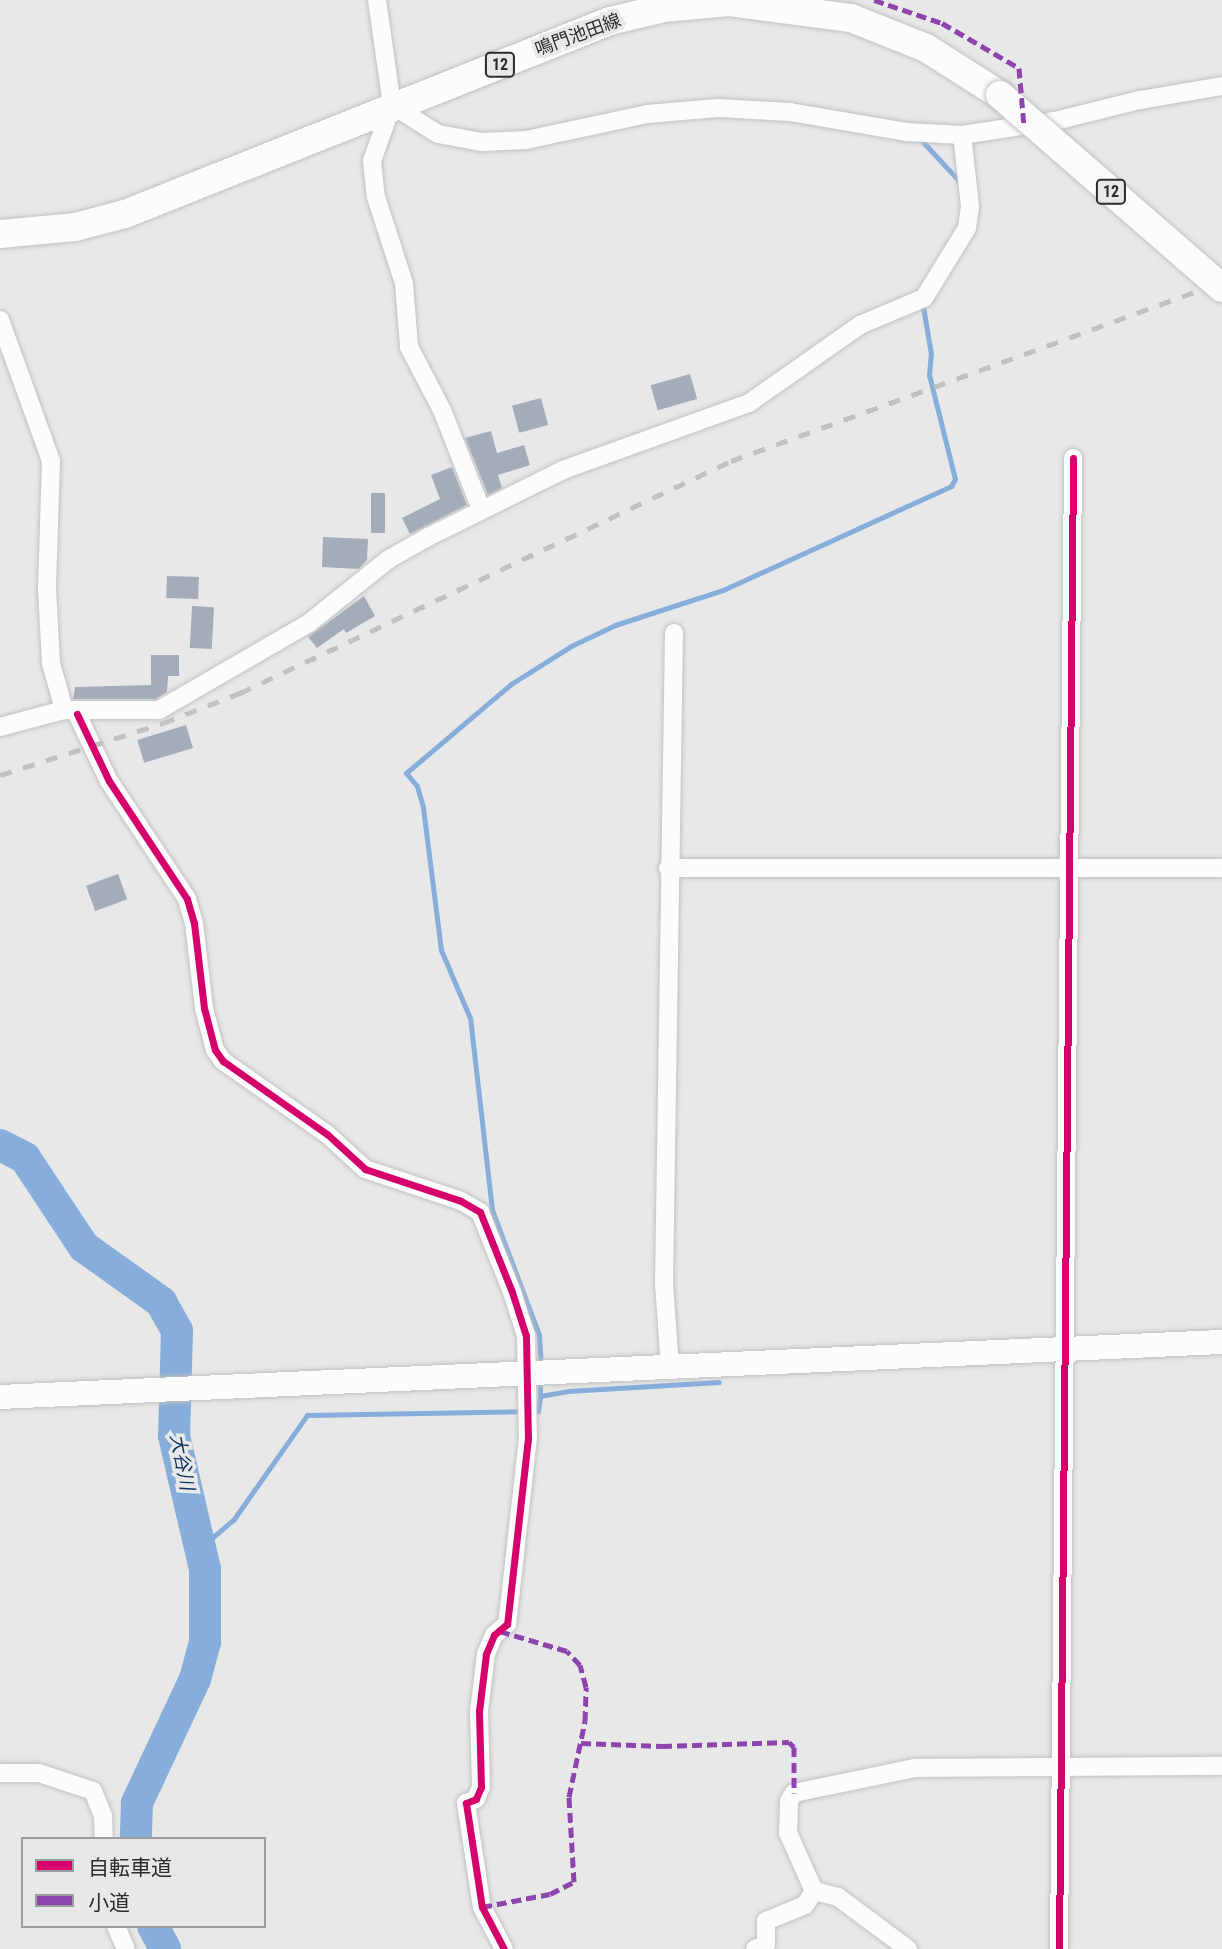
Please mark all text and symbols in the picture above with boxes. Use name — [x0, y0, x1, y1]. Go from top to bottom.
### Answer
street label: 鳴門池田線 — [532, 9, 624, 61]
road number: 12 — [484, 53, 516, 78]
road number: 12 — [1095, 180, 1127, 204]
water label: 大谷川 — [165, 1432, 199, 1492]
legend — [21, 1837, 266, 1928]
text: 自転車道 — [88, 1856, 172, 1880]
text: 小道 — [88, 1891, 130, 1915]

